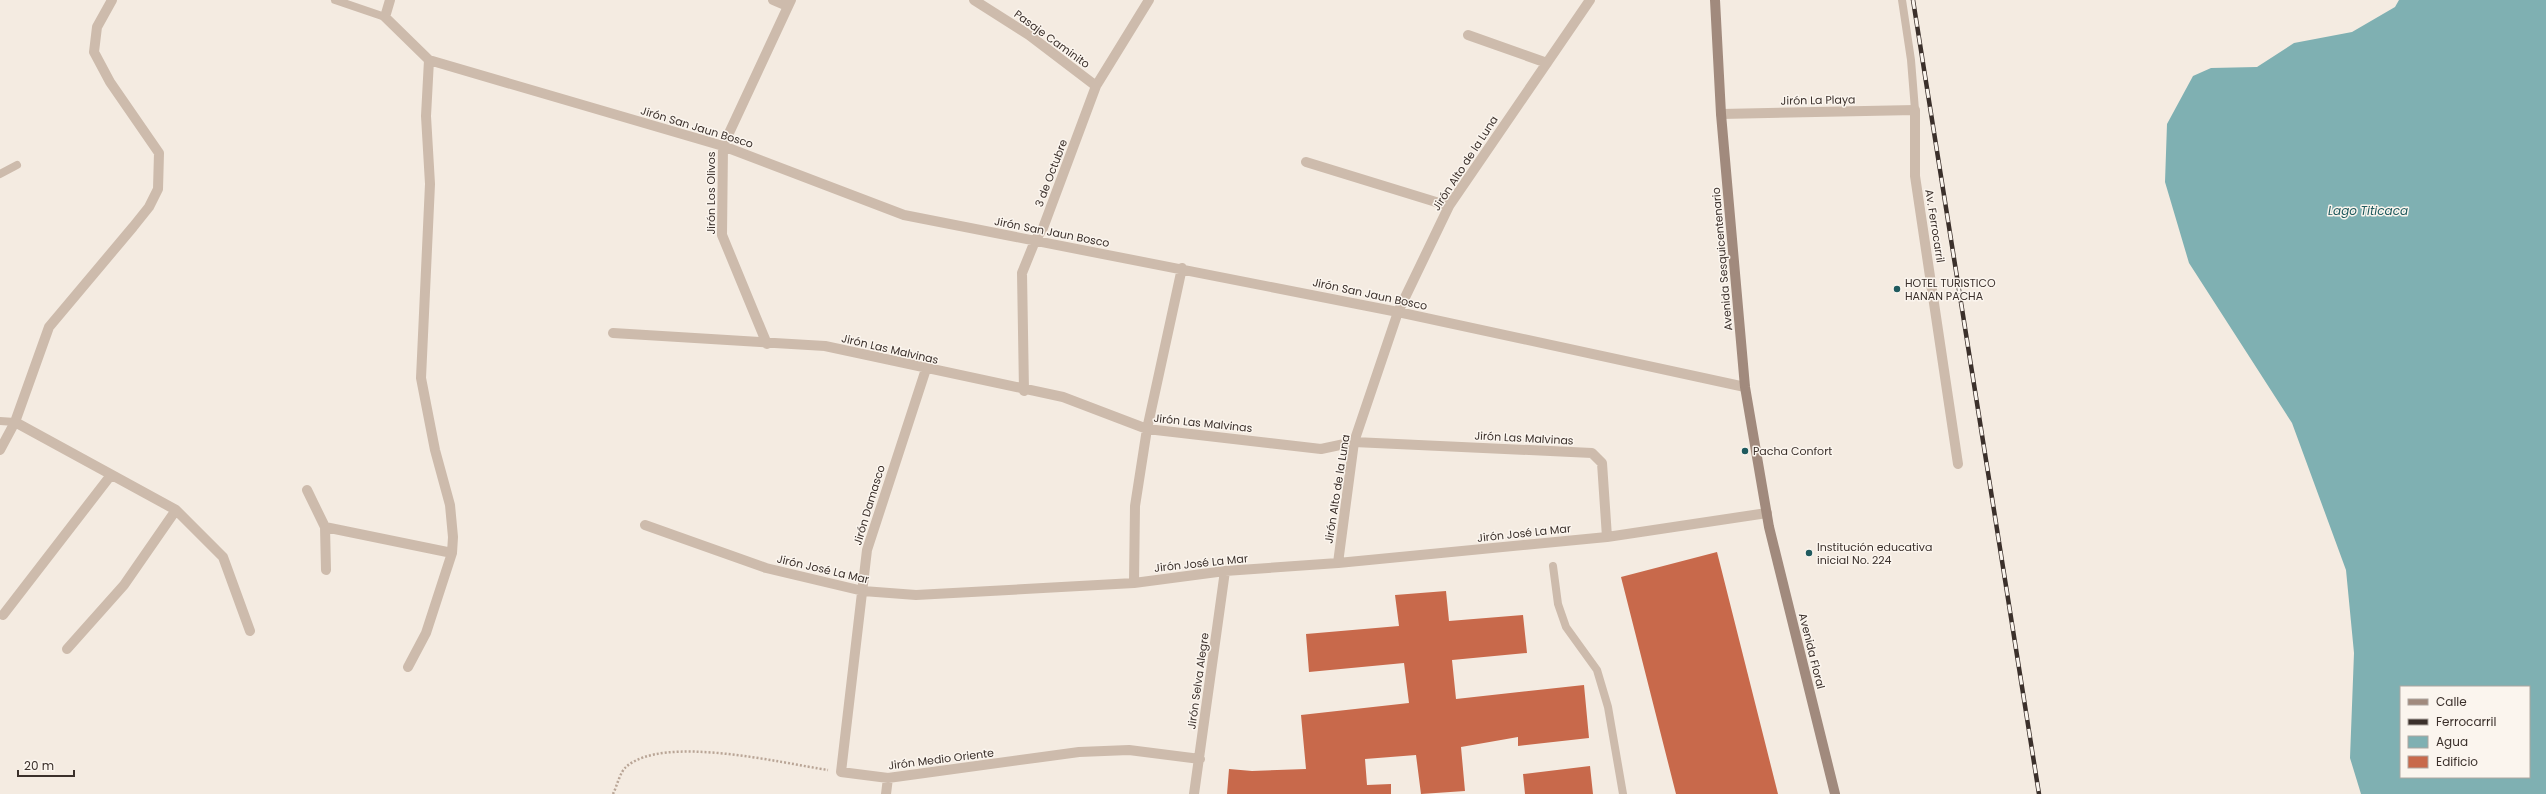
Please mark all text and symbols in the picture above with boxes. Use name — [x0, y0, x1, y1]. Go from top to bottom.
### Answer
street label: Pasaje Caminito — [1011, 6, 1093, 72]
street label: Jirón La Playa — [1780, 91, 1856, 109]
street label: Jirón San Jaun Bosco — [639, 102, 755, 152]
street label: Jirón Alto de la Luna — [1428, 112, 1502, 214]
street label: 3 de Octubre — [1031, 137, 1071, 209]
street label: Jirón Los Olivos — [703, 151, 719, 235]
street label: Avenida Sesquicentenario — [1708, 187, 1736, 331]
street label: Av. Ferrocarril — [1921, 188, 1949, 264]
water label: Lago Titicaca — [2328, 202, 2408, 219]
street label: Jirón San Jaun Bosco — [993, 213, 1111, 251]
street label: Jirón San Jaun Bosco — [1311, 274, 1429, 314]
place label: HOTEL TURISTICO HANAN PACHA — [1905, 275, 1996, 304]
marker: HOTEL TURISTICO HANAN PACHA — [1892, 284, 1902, 294]
street label: Jirón Las Malvinas — [840, 330, 940, 368]
street label: Jirón Las Malvinas — [1153, 410, 1253, 436]
street label: Jirón Las Malvinas — [1474, 427, 1574, 449]
street label: Jirón Alto de la Luna — [1320, 433, 1354, 545]
place label: Pacha Confort — [1753, 443, 1832, 459]
marker: Pacha Confort — [1740, 446, 1750, 456]
street label: Jirón Damasco — [849, 463, 889, 547]
street label: Jirón José La Mar — [1476, 520, 1572, 546]
place label: Institución educativa inicial No. 224 — [1817, 539, 1932, 568]
marker: Institución educativa inicial No. 224 — [1804, 548, 1814, 558]
street label: Jirón José La Mar — [1153, 550, 1249, 576]
street label: Jirón José La Mar — [775, 551, 871, 587]
street label: Avenida Floral — [1795, 611, 1829, 691]
street label: Jirón Selva Alegre — [1183, 631, 1213, 730]
legend — [2400, 686, 2530, 778]
text: Calle — [2436, 693, 2467, 710]
text: Ferrocarril — [2436, 713, 2496, 730]
text: Agua — [2436, 733, 2468, 750]
street label: Jirón Medio Oriente — [887, 745, 995, 773]
scale bar — [18, 752, 74, 778]
text: Edificio — [2436, 753, 2478, 770]
text: 20 m — [24, 757, 54, 774]

